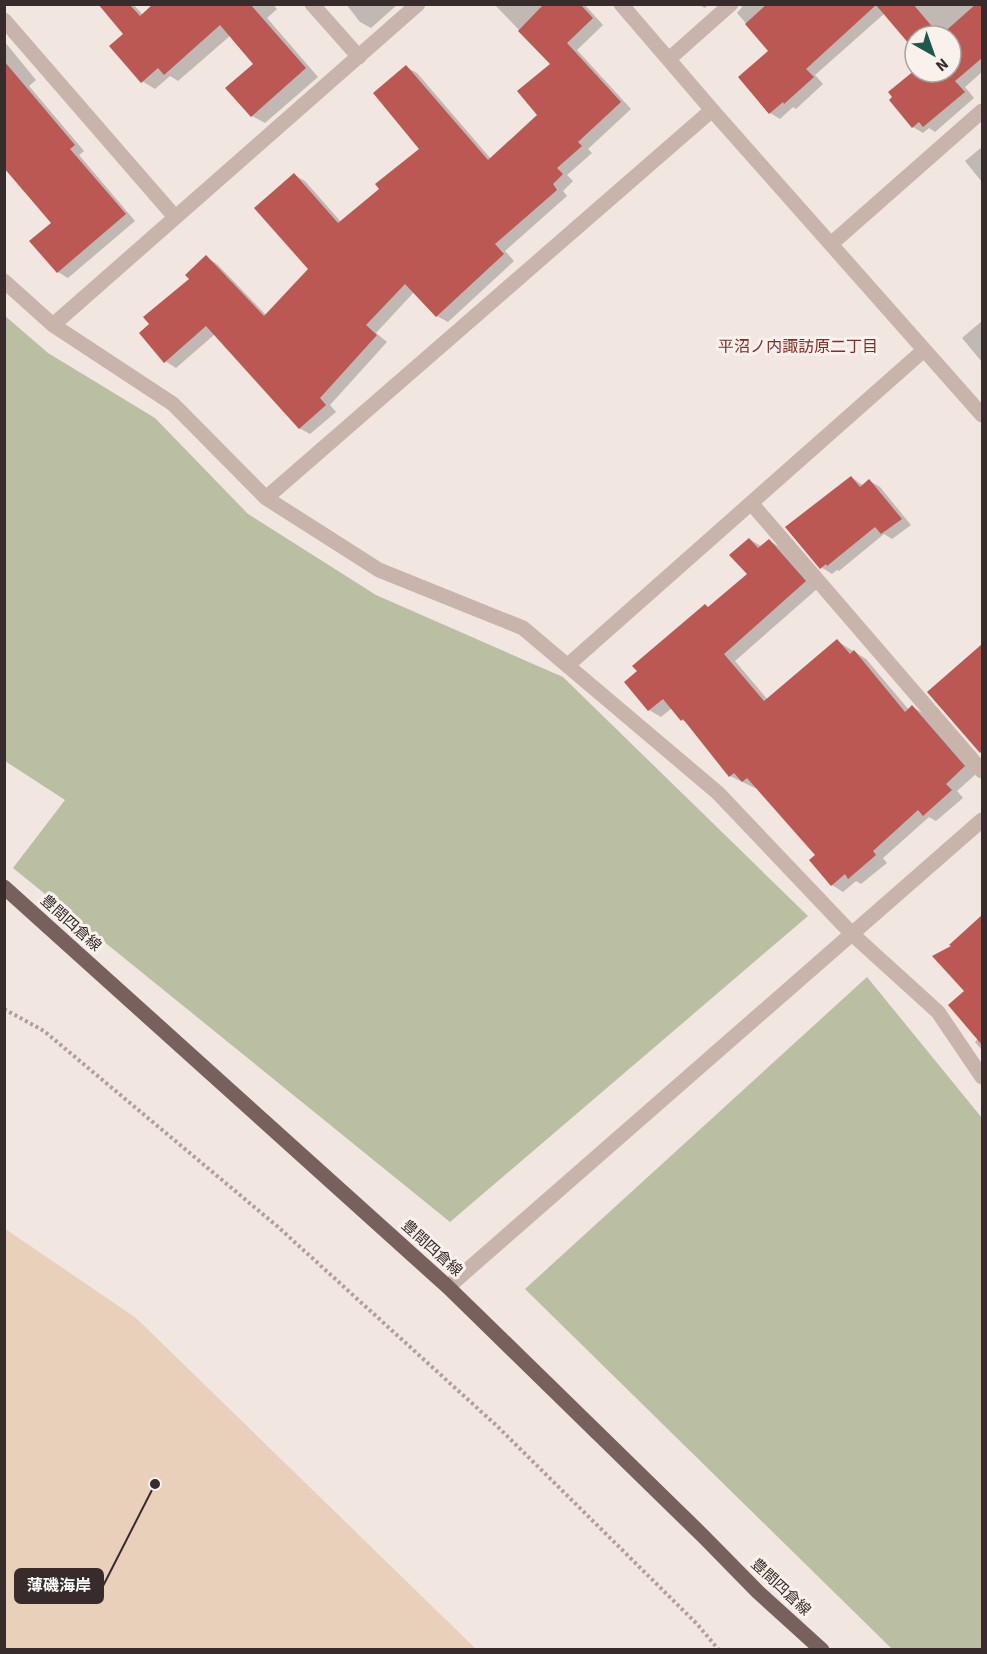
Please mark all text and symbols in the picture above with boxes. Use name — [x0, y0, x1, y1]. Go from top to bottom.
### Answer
north arrow — [903, 24, 963, 84]
text: N — [931, 53, 953, 77]
district label: 平沼ノ内諏訪原二丁目 — [718, 336, 878, 358]
street label: 豊間四倉線 — [36, 890, 106, 956]
street label: 豊間四倉線 — [397, 1215, 467, 1281]
street label: 豊間四倉線 — [746, 1554, 815, 1621]
callout: 薄磯海岸 — [15, 1569, 103, 1603]
text: 薄磯海岸 — [27, 1575, 91, 1597]

